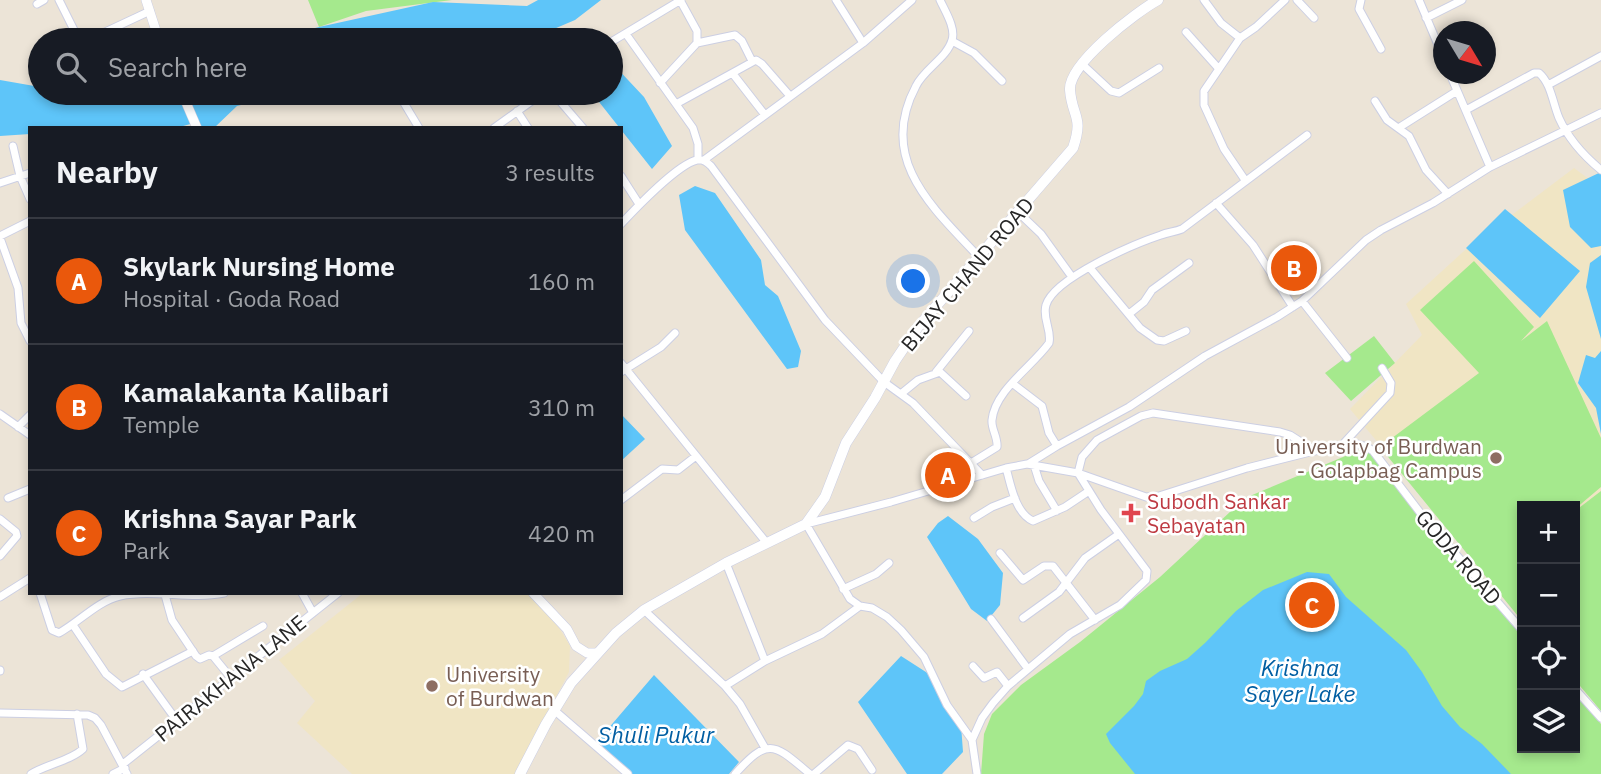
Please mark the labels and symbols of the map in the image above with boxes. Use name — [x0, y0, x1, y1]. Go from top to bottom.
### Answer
north arrow — [1433, 21, 1496, 84]
street label: BIJAY CHAND ROAD — [894, 191, 1040, 357]
pin: B — [1271, 242, 1317, 294]
your location — [896, 264, 930, 298]
place label: University of Burdwan - Golapbag Campus — [1275, 432, 1482, 484]
pin: A — [925, 449, 971, 501]
marker: University of Burdwan - Golapbag Campus — [1488, 450, 1504, 466]
place label: Subodh Sankar Sebayatan — [1147, 487, 1290, 539]
marker: Subodh Sankar Sebayatan — [1121, 503, 1141, 523]
street label: GODA ROAD — [1410, 504, 1508, 610]
pin: C — [1289, 579, 1335, 631]
street label: PAIRAKHANA LANE — [149, 608, 311, 748]
water label: Krishna Sayer Lake — [1245, 652, 1356, 708]
place label: University of Burdwan — [446, 660, 554, 712]
marker: University of Burdwan — [424, 678, 440, 694]
water label: Shuli Pukur — [598, 719, 715, 749]

